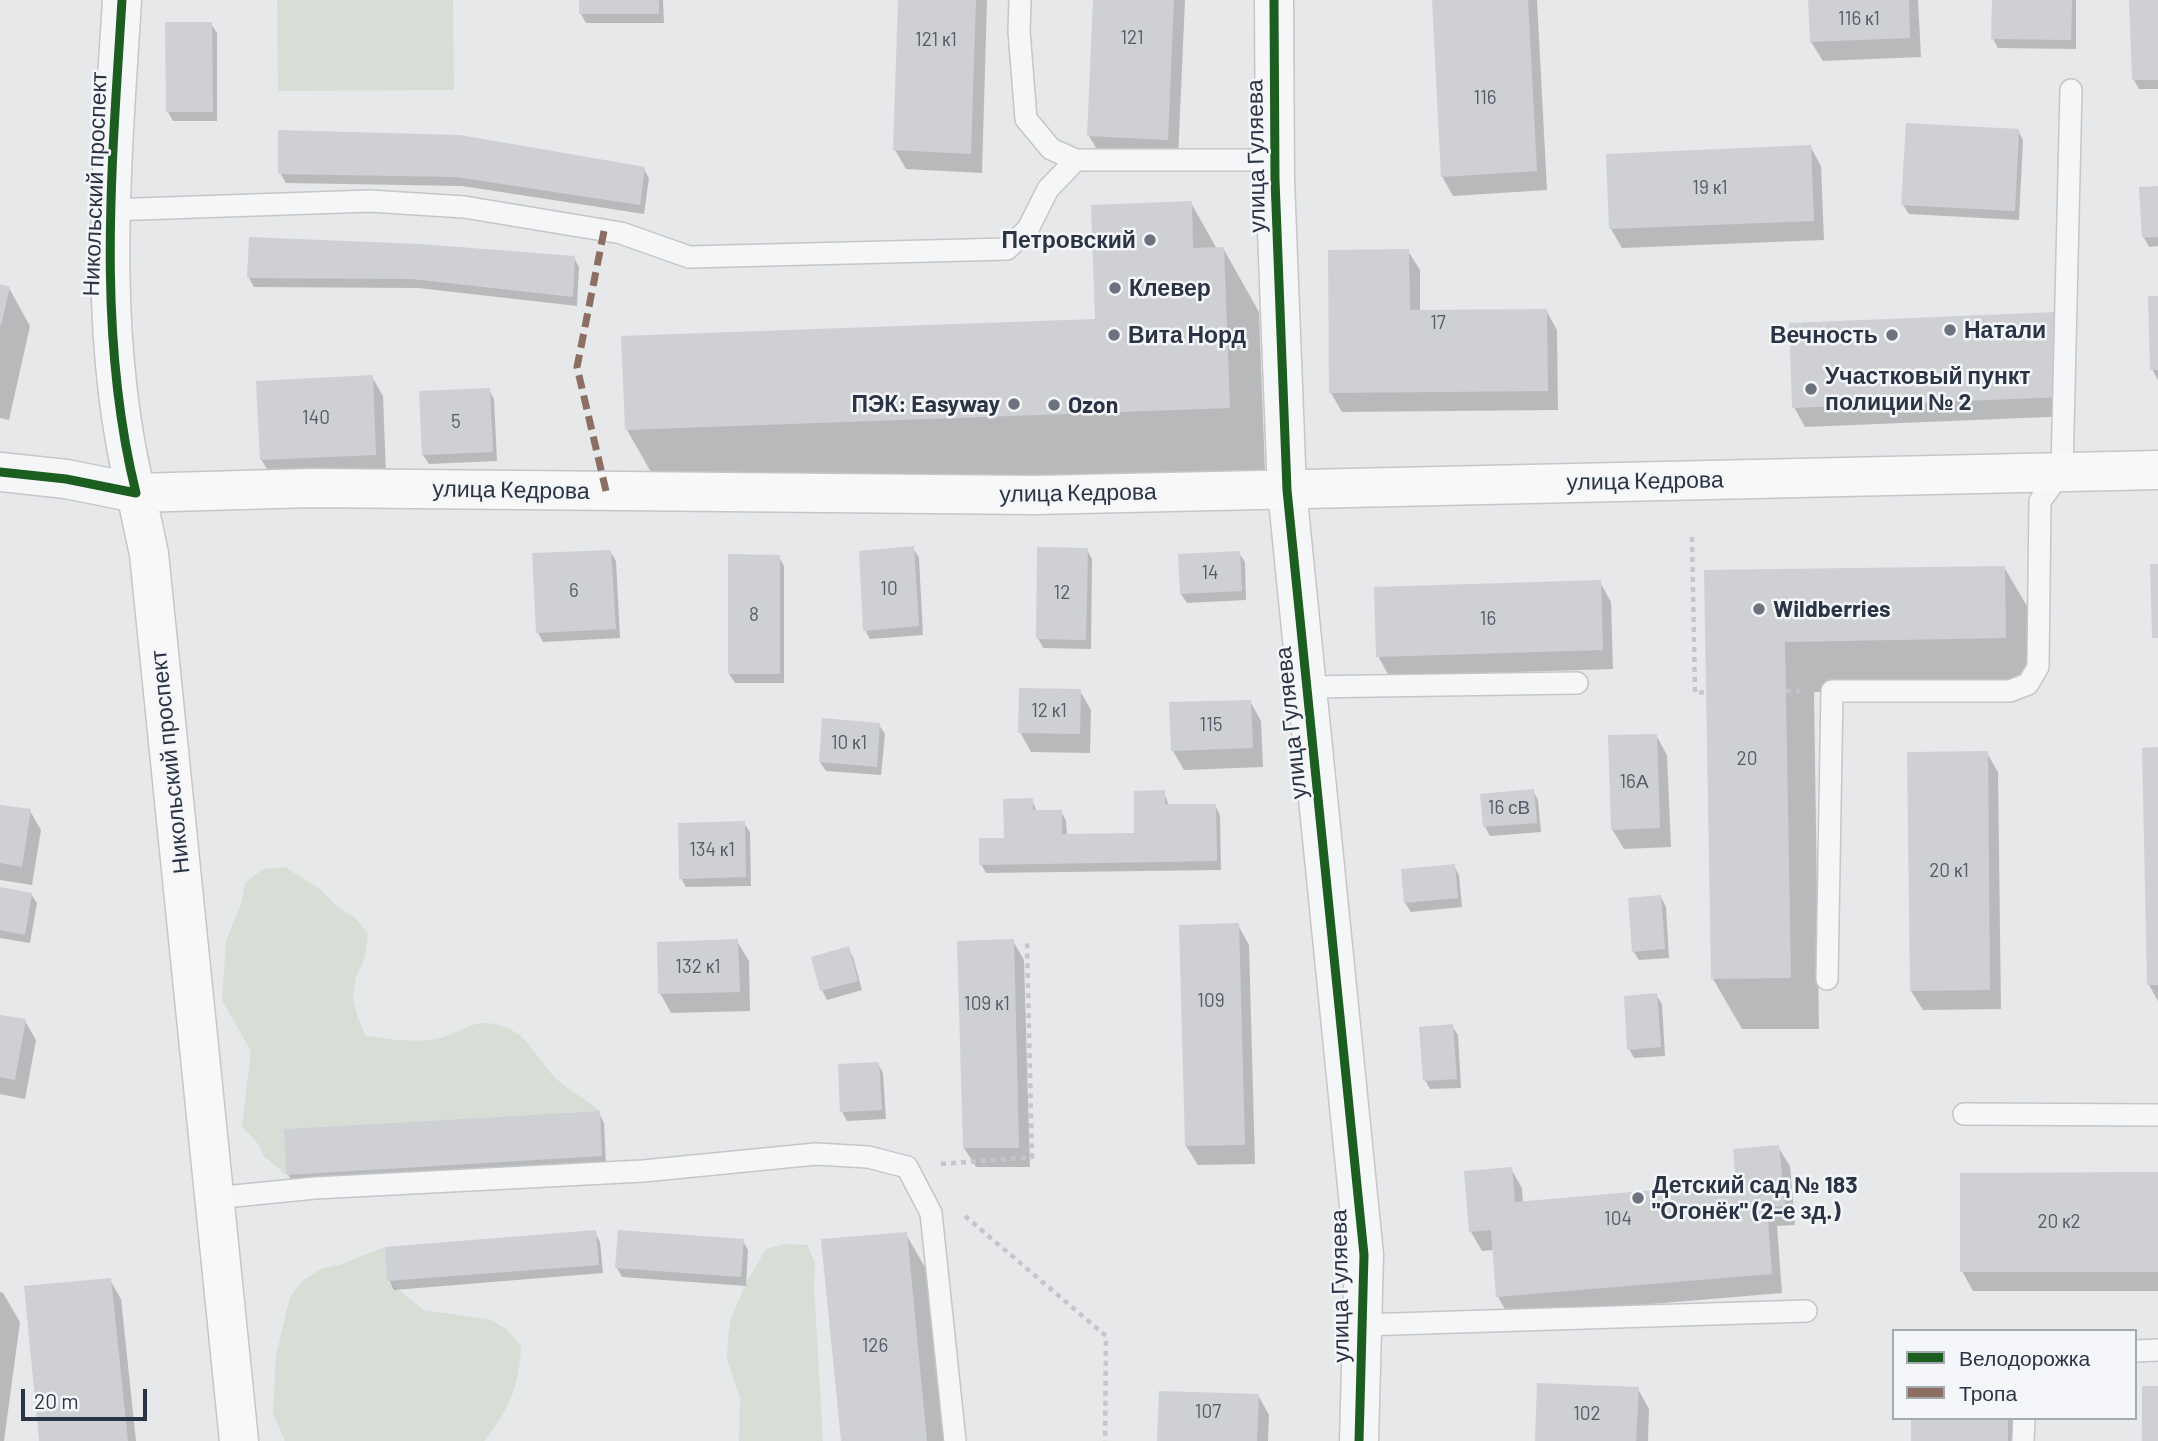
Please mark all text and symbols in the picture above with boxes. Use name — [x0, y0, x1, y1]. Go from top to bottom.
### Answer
house number: 116 к1 — [1838, 8, 1880, 30]
house number: 121 — [1120, 27, 1144, 49]
house number: 121 к1 — [915, 29, 957, 51]
street label: Никольский проспект — [77, 71, 113, 297]
street label: улица Гуляева — [1241, 79, 1271, 233]
house number: 116 — [1473, 87, 1497, 109]
house number: 19 к1 — [1692, 177, 1728, 199]
place label: Петровский — [1001, 226, 1136, 254]
marker: Петровский — [1142, 232, 1158, 248]
place label: Клевер — [1129, 274, 1211, 302]
marker: Клевер — [1107, 280, 1123, 296]
house number: 17 — [1430, 312, 1446, 334]
place label: Натали — [1964, 316, 2046, 344]
place label: Вита Норд — [1128, 321, 1246, 349]
place label: Вечность — [1770, 321, 1878, 349]
marker: Натали — [1942, 322, 1958, 338]
marker: Вита Норд — [1106, 327, 1122, 343]
marker: Вечность — [1884, 327, 1900, 343]
place label: Участковый пункт полиции № 2 — [1825, 362, 2031, 416]
marker: Участковый пункт полиции № 2 — [1803, 381, 1819, 397]
place label: ПЭК: Easyway — [851, 390, 1000, 418]
place label: Ozon — [1068, 391, 1118, 419]
marker: ПЭК: Easyway — [1006, 396, 1022, 412]
marker: Ozon — [1046, 397, 1062, 413]
house number: 140 — [302, 407, 330, 429]
house number: 5 — [451, 411, 461, 433]
street label: улица Кедрова — [1566, 466, 1724, 496]
street label: улица Кедрова — [432, 475, 590, 505]
street label: улица Кедрова — [999, 478, 1157, 508]
house number: 14 — [1201, 562, 1219, 584]
house number: 10 — [880, 578, 898, 600]
house number: 6 — [569, 580, 579, 602]
house number: 12 — [1054, 582, 1070, 604]
place label: Wildberries — [1773, 595, 1891, 623]
marker: Wildberries — [1751, 601, 1767, 617]
house number: 8 — [749, 604, 759, 626]
house number: 16 — [1480, 608, 1496, 630]
street label: улица Гуляева — [1269, 645, 1313, 801]
street label: Никольский проспект — [145, 649, 195, 875]
house number: 12 к1 — [1031, 700, 1067, 722]
house number: 115 — [1199, 714, 1223, 736]
house number: 10 к1 — [831, 732, 867, 754]
house number: 20 — [1737, 748, 1757, 770]
house number: 16А — [1619, 771, 1649, 793]
house number: 16 сВ — [1488, 797, 1530, 819]
house number: 134 к1 — [689, 839, 735, 861]
house number: 20 к1 — [1929, 860, 1969, 882]
house number: 132 к1 — [675, 956, 721, 978]
house number: 109 — [1197, 990, 1225, 1012]
house number: 109 к1 — [964, 993, 1010, 1015]
place label: Детский сад № 183 "Огонёк" (2-е зд.) — [1652, 1171, 1858, 1225]
marker: Детский сад № 183 "Огонёк" (2-е зд.) — [1630, 1190, 1646, 1206]
house number: 104 — [1604, 1208, 1632, 1230]
street label: улица Гуляева — [1325, 1209, 1355, 1363]
house number: 20 к2 — [2037, 1211, 2081, 1233]
legend — [1892, 1329, 2137, 1420]
house number: 126 — [862, 1335, 888, 1357]
text: Велодорожка — [1959, 1345, 2090, 1370]
scale bar — [24, 1374, 150, 1418]
text: Тропа — [1959, 1380, 2017, 1405]
text: 20 m — [34, 1388, 79, 1413]
house number: 107 — [1195, 1401, 1221, 1423]
house number: 102 — [1573, 1403, 1601, 1425]

